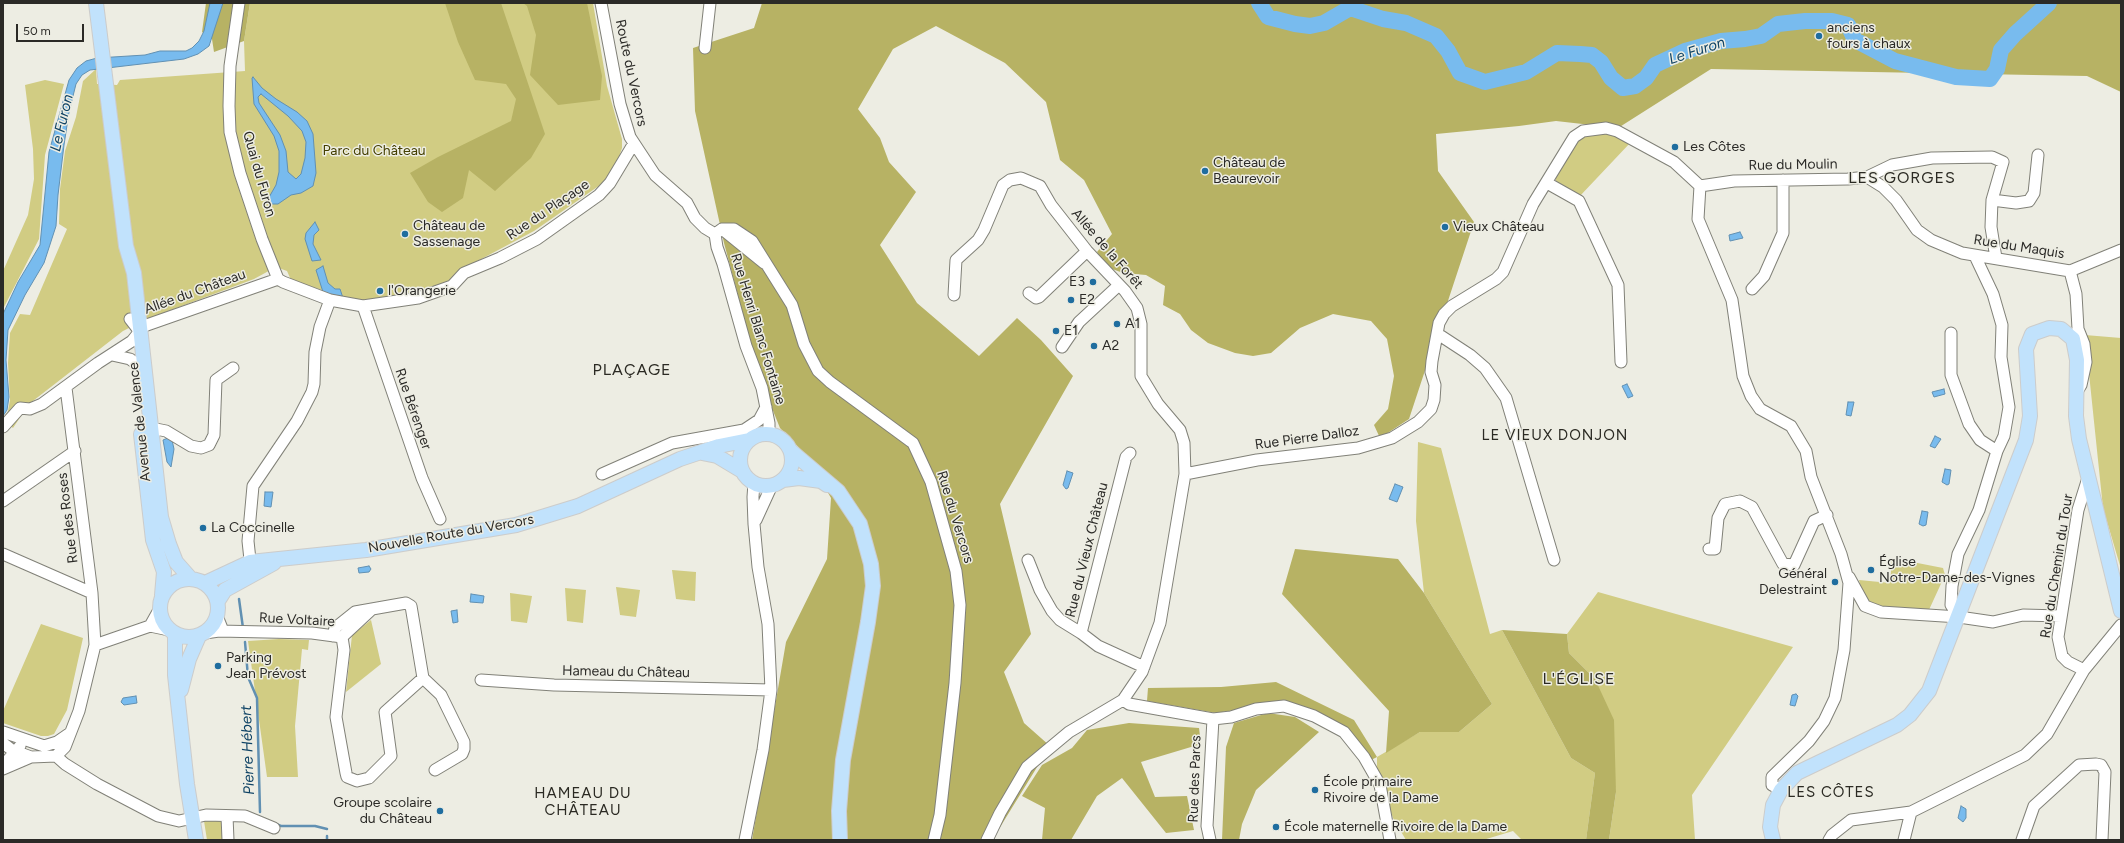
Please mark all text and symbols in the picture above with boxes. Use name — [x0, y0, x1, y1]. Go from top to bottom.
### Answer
scale bar — [18, 16, 86, 42]
street label: Route du Vercors — [611, 18, 651, 128]
place label: anciens fours à chaux — [1827, 20, 1910, 52]
text: 50 m — [23, 24, 51, 38]
marker: anciens fours à chaux — [1814, 31, 1824, 41]
water label: Le Furon — [1667, 33, 1727, 69]
water label: Le Furon — [47, 93, 77, 153]
street label: Quai du Furon — [239, 129, 279, 219]
place label: Les Côtes — [1683, 139, 1746, 155]
marker: Les Côtes — [1670, 142, 1680, 152]
park label: Parc du Château — [322, 143, 426, 159]
place label: Château de Beaurevoir — [1213, 155, 1285, 188]
street label: Rue du Moulin — [1748, 156, 1838, 174]
marker: Château de Beaurevoir — [1200, 166, 1210, 176]
district label: LES GORGES — [1848, 168, 1956, 188]
street label: Rue du Plaçage — [503, 176, 593, 244]
street label: Allée de la Forêt — [1068, 205, 1146, 293]
place label: Château de Sassenage — [413, 218, 485, 250]
place label: Vieux Château — [1453, 219, 1544, 235]
marker: Vieux Château — [1440, 222, 1450, 232]
marker: Château de Sassenage — [400, 229, 410, 239]
street label: Rue du Maquis — [1972, 232, 2066, 262]
street label: Rue Henri Blanc Fontaine — [727, 251, 789, 407]
street label: Allée du Château — [142, 266, 248, 318]
place label: E3 — [1069, 274, 1085, 290]
marker: E3 — [1088, 277, 1098, 287]
place label: l'Orangerie — [388, 283, 456, 299]
marker: l'Orangerie — [375, 286, 385, 296]
place label: E2 — [1079, 292, 1095, 308]
marker: E2 — [1066, 295, 1076, 305]
place label: A1 — [1125, 316, 1140, 332]
marker: A1 — [1112, 319, 1122, 329]
place label: E1 — [1064, 323, 1078, 339]
marker: E1 — [1051, 326, 1061, 336]
place label: A2 — [1102, 338, 1119, 354]
marker: A2 — [1089, 341, 1099, 351]
district label: PLAÇAGE — [592, 360, 672, 380]
street label: Avenue de Valence — [125, 361, 155, 483]
street label: Rue Bérenger — [391, 366, 435, 452]
street label: Rue Pierre Dalloz — [1254, 422, 1360, 454]
district label: LE VIEUX DONJON — [1482, 427, 1628, 445]
street label: Rue du Vercors — [933, 469, 977, 565]
street label: Rue des Roses — [54, 472, 82, 564]
street label: Rue du Vieux Château — [1062, 481, 1112, 619]
street label: Rue du Chemin du Tour — [2037, 493, 2077, 639]
street label: Nouvelle Route du Vercors — [367, 511, 535, 557]
place label: La Coccinelle — [211, 520, 295, 536]
marker: La Coccinelle — [198, 523, 208, 533]
place label: Église Notre-Dame-des-Vignes — [1879, 554, 2035, 586]
marker: Église Notre-Dame-des-Vignes — [1866, 565, 1876, 575]
place label: Général Delestraint — [1759, 566, 1827, 598]
marker: Général Delestraint — [1830, 577, 1840, 587]
street label: Rue Voltaire — [259, 610, 335, 630]
place label: Parking Jean Prévost — [226, 650, 307, 682]
marker: Parking Jean Prévost — [213, 661, 223, 671]
street label: Hameau du Château — [562, 662, 690, 682]
district label: L'ÉGLISE — [1542, 669, 1616, 689]
water label: Pierre Hébert — [237, 705, 259, 795]
street label: Rue des Parcs — [1185, 735, 1205, 823]
place label: École primaire Rivoire de la Dame — [1323, 774, 1439, 806]
district label: LES CÔTES — [1787, 784, 1875, 802]
district label: HAMEAU DU CHÂTEAU — [534, 785, 632, 820]
marker: École primaire Rivoire de la Dame — [1310, 785, 1320, 795]
place label: Groupe scolaire du Château — [333, 795, 432, 828]
marker: Groupe scolaire du Château — [435, 806, 445, 816]
place label: École maternelle Rivoire de la Dame — [1284, 819, 1507, 835]
marker: École maternelle Rivoire de la Dame — [1271, 822, 1281, 832]

